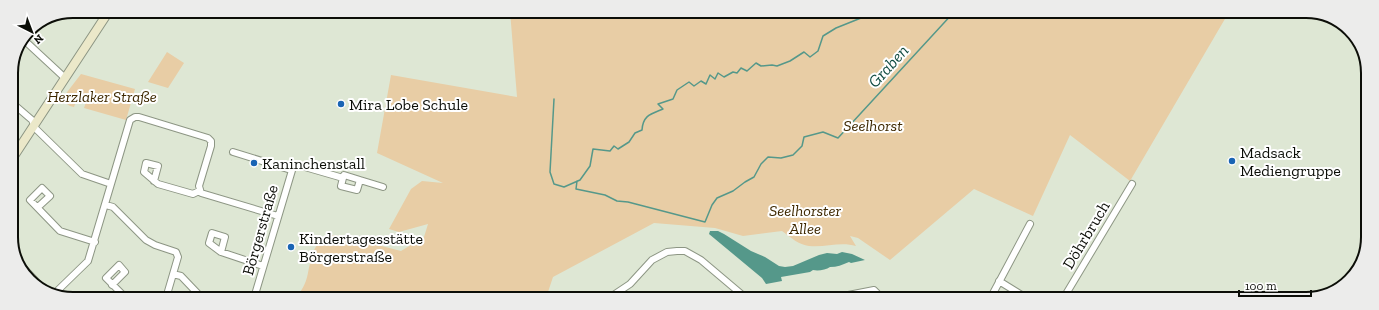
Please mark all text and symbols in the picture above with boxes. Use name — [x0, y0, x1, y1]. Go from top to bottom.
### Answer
north arrow — [12, 12, 52, 52]
text: N — [30, 31, 46, 47]
water label: Graben — [864, 40, 912, 92]
park label: Herzlaker Straße — [47, 87, 157, 106]
place label: Mira Lobe Schule — [349, 95, 468, 114]
marker: Mira Lobe Schule — [336, 99, 346, 109]
park label: Seelhorst — [843, 116, 903, 135]
place label: Madsack Mediengruppe — [1240, 143, 1341, 180]
place label: Kaninchenstall — [262, 154, 365, 173]
marker: Madsack Mediengruppe — [1227, 156, 1237, 166]
marker: Kaninchenstall — [249, 158, 259, 168]
street label: Börgerstraße — [238, 183, 282, 277]
street label: Döhrbruch — [1058, 198, 1114, 272]
park label: Seelhorster Allee — [769, 201, 842, 238]
place label: Kindertagesstätte Börgerstraße — [299, 229, 423, 266]
marker: Kindertagesstätte Börgerstraße — [286, 242, 296, 252]
scale bar — [1239, 272, 1311, 298]
text: 100 m — [1245, 279, 1277, 293]

